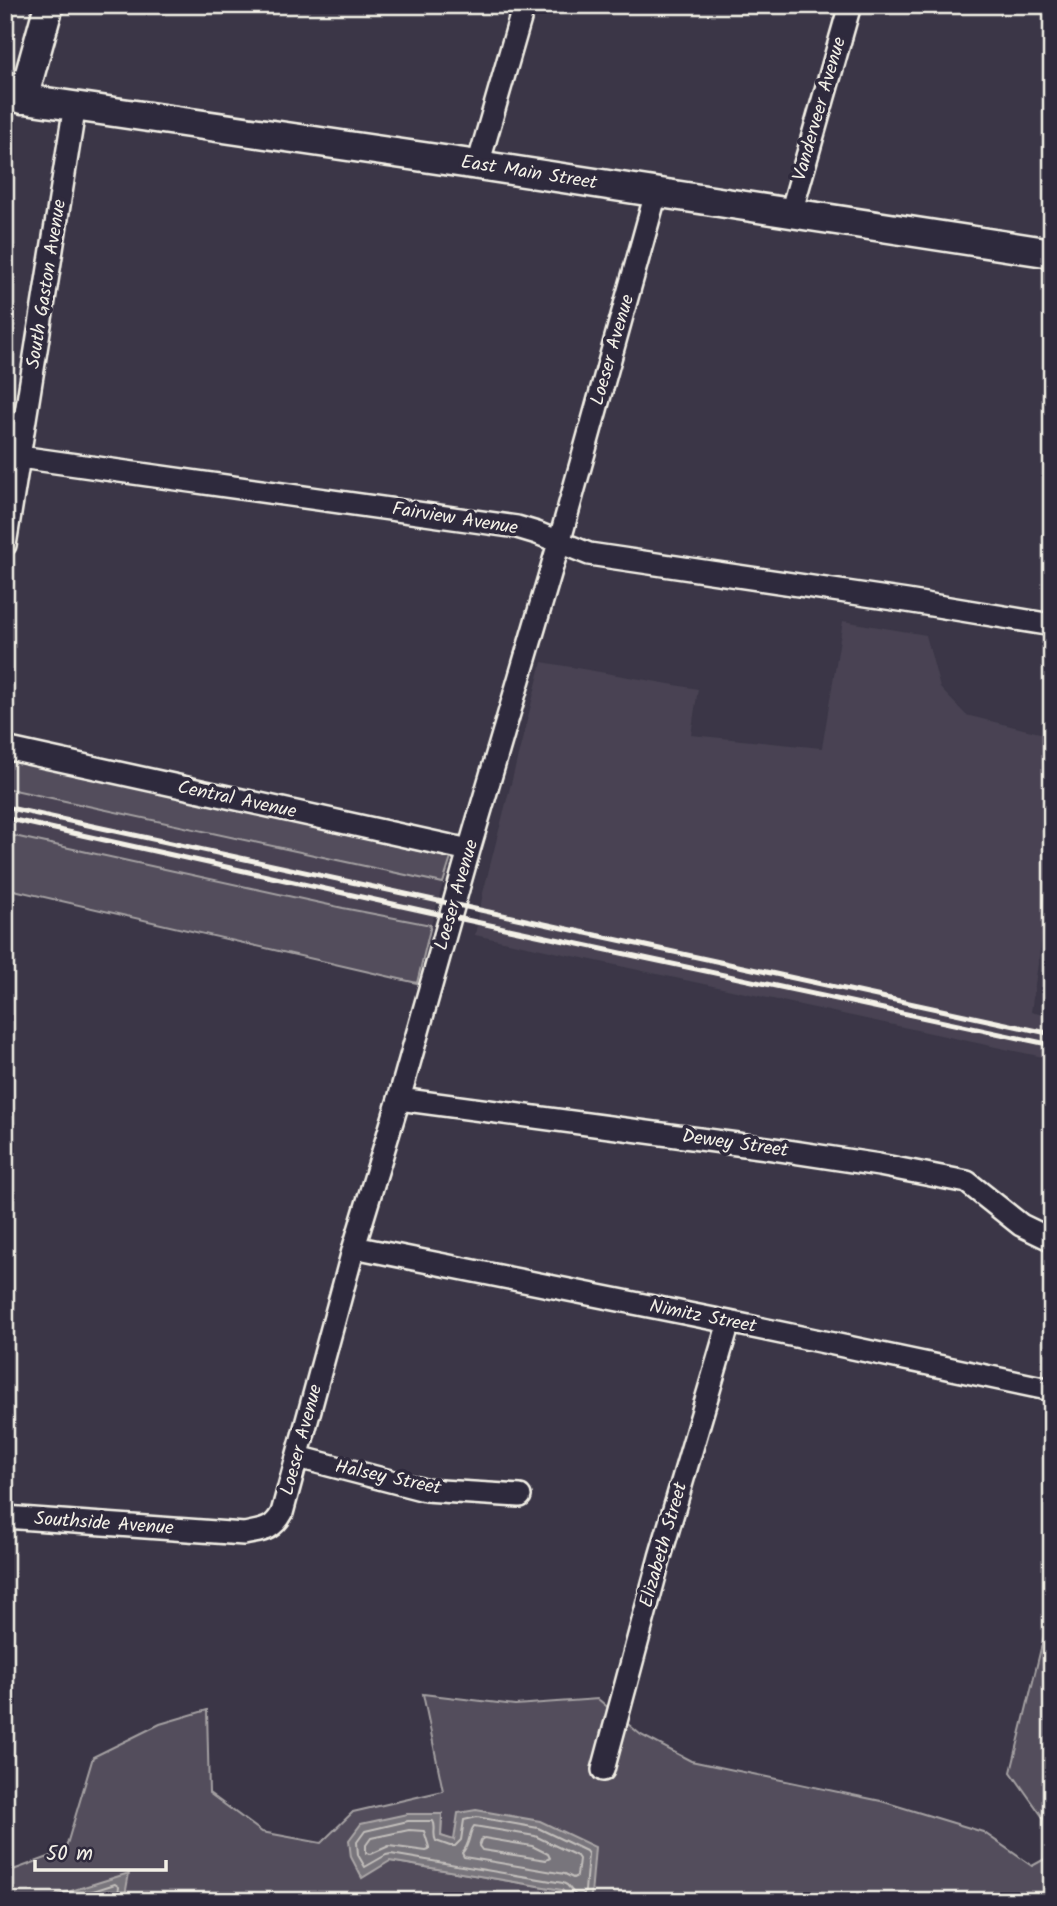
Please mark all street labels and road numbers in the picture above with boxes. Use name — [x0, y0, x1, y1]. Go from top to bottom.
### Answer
street label: Vanderveer Avenue — [785, 33, 855, 184]
street label: East Main Street — [459, 147, 600, 199]
street label: South Gaston Avenue — [19, 197, 75, 371]
street label: Loeser Avenue — [583, 291, 643, 409]
street label: Fairview Avenue — [390, 494, 521, 544]
street label: Central Avenue — [175, 773, 300, 827]
street label: Loeser Avenue — [427, 836, 487, 954]
street label: Dewey Street — [680, 1122, 791, 1166]
street label: Nimitz Street — [647, 1292, 760, 1342]
street label: Loeser Avenue — [273, 1381, 331, 1499]
street label: Halsey Street — [332, 1452, 444, 1504]
street label: Elizabeth Street — [632, 1478, 696, 1611]
street label: Southside Avenue — [33, 1504, 175, 1544]

